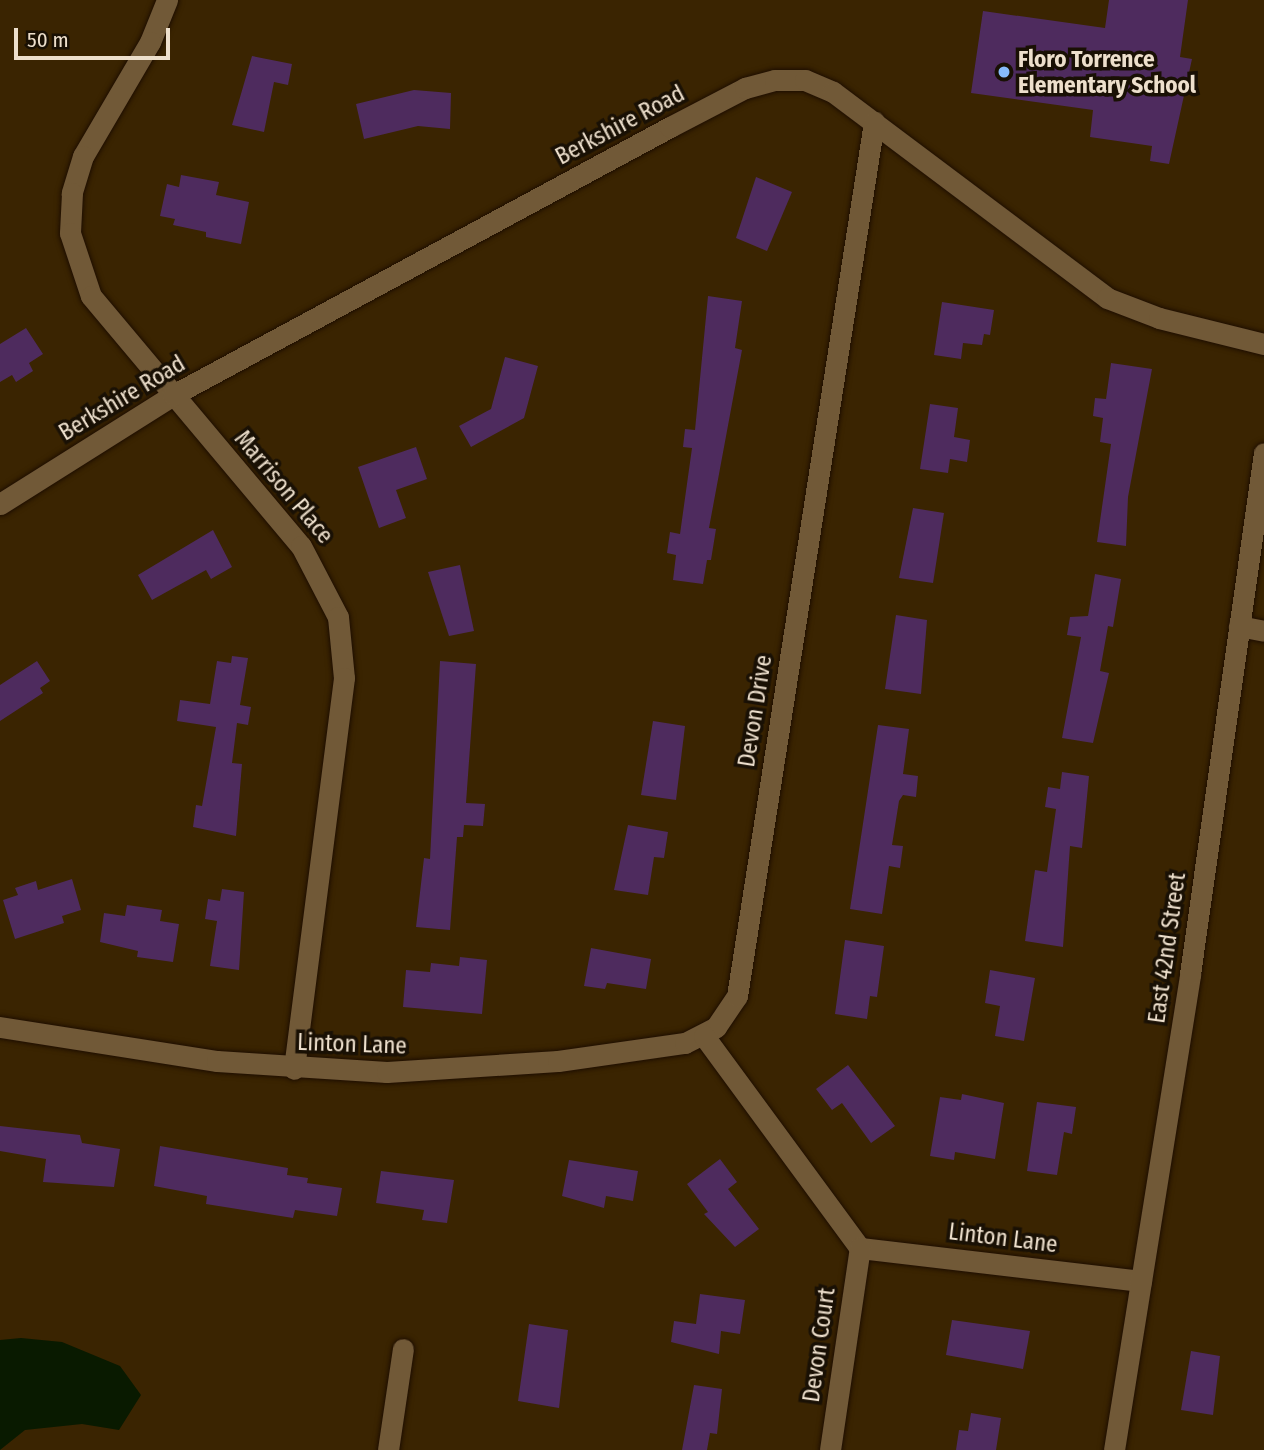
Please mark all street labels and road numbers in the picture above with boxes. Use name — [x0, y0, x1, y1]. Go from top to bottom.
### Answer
street label: Berkshire Road — [551, 79, 689, 171]
street label: Berkshire Road — [54, 350, 190, 446]
street label: Marrison Place — [229, 425, 339, 549]
street label: Devon Drive — [733, 653, 777, 769]
street label: East 42nd Street — [1143, 871, 1191, 1025]
street label: Linton Lane — [297, 1028, 407, 1060]
street label: Linton Lane — [947, 1218, 1059, 1258]
street label: Devon Court — [797, 1286, 841, 1404]

